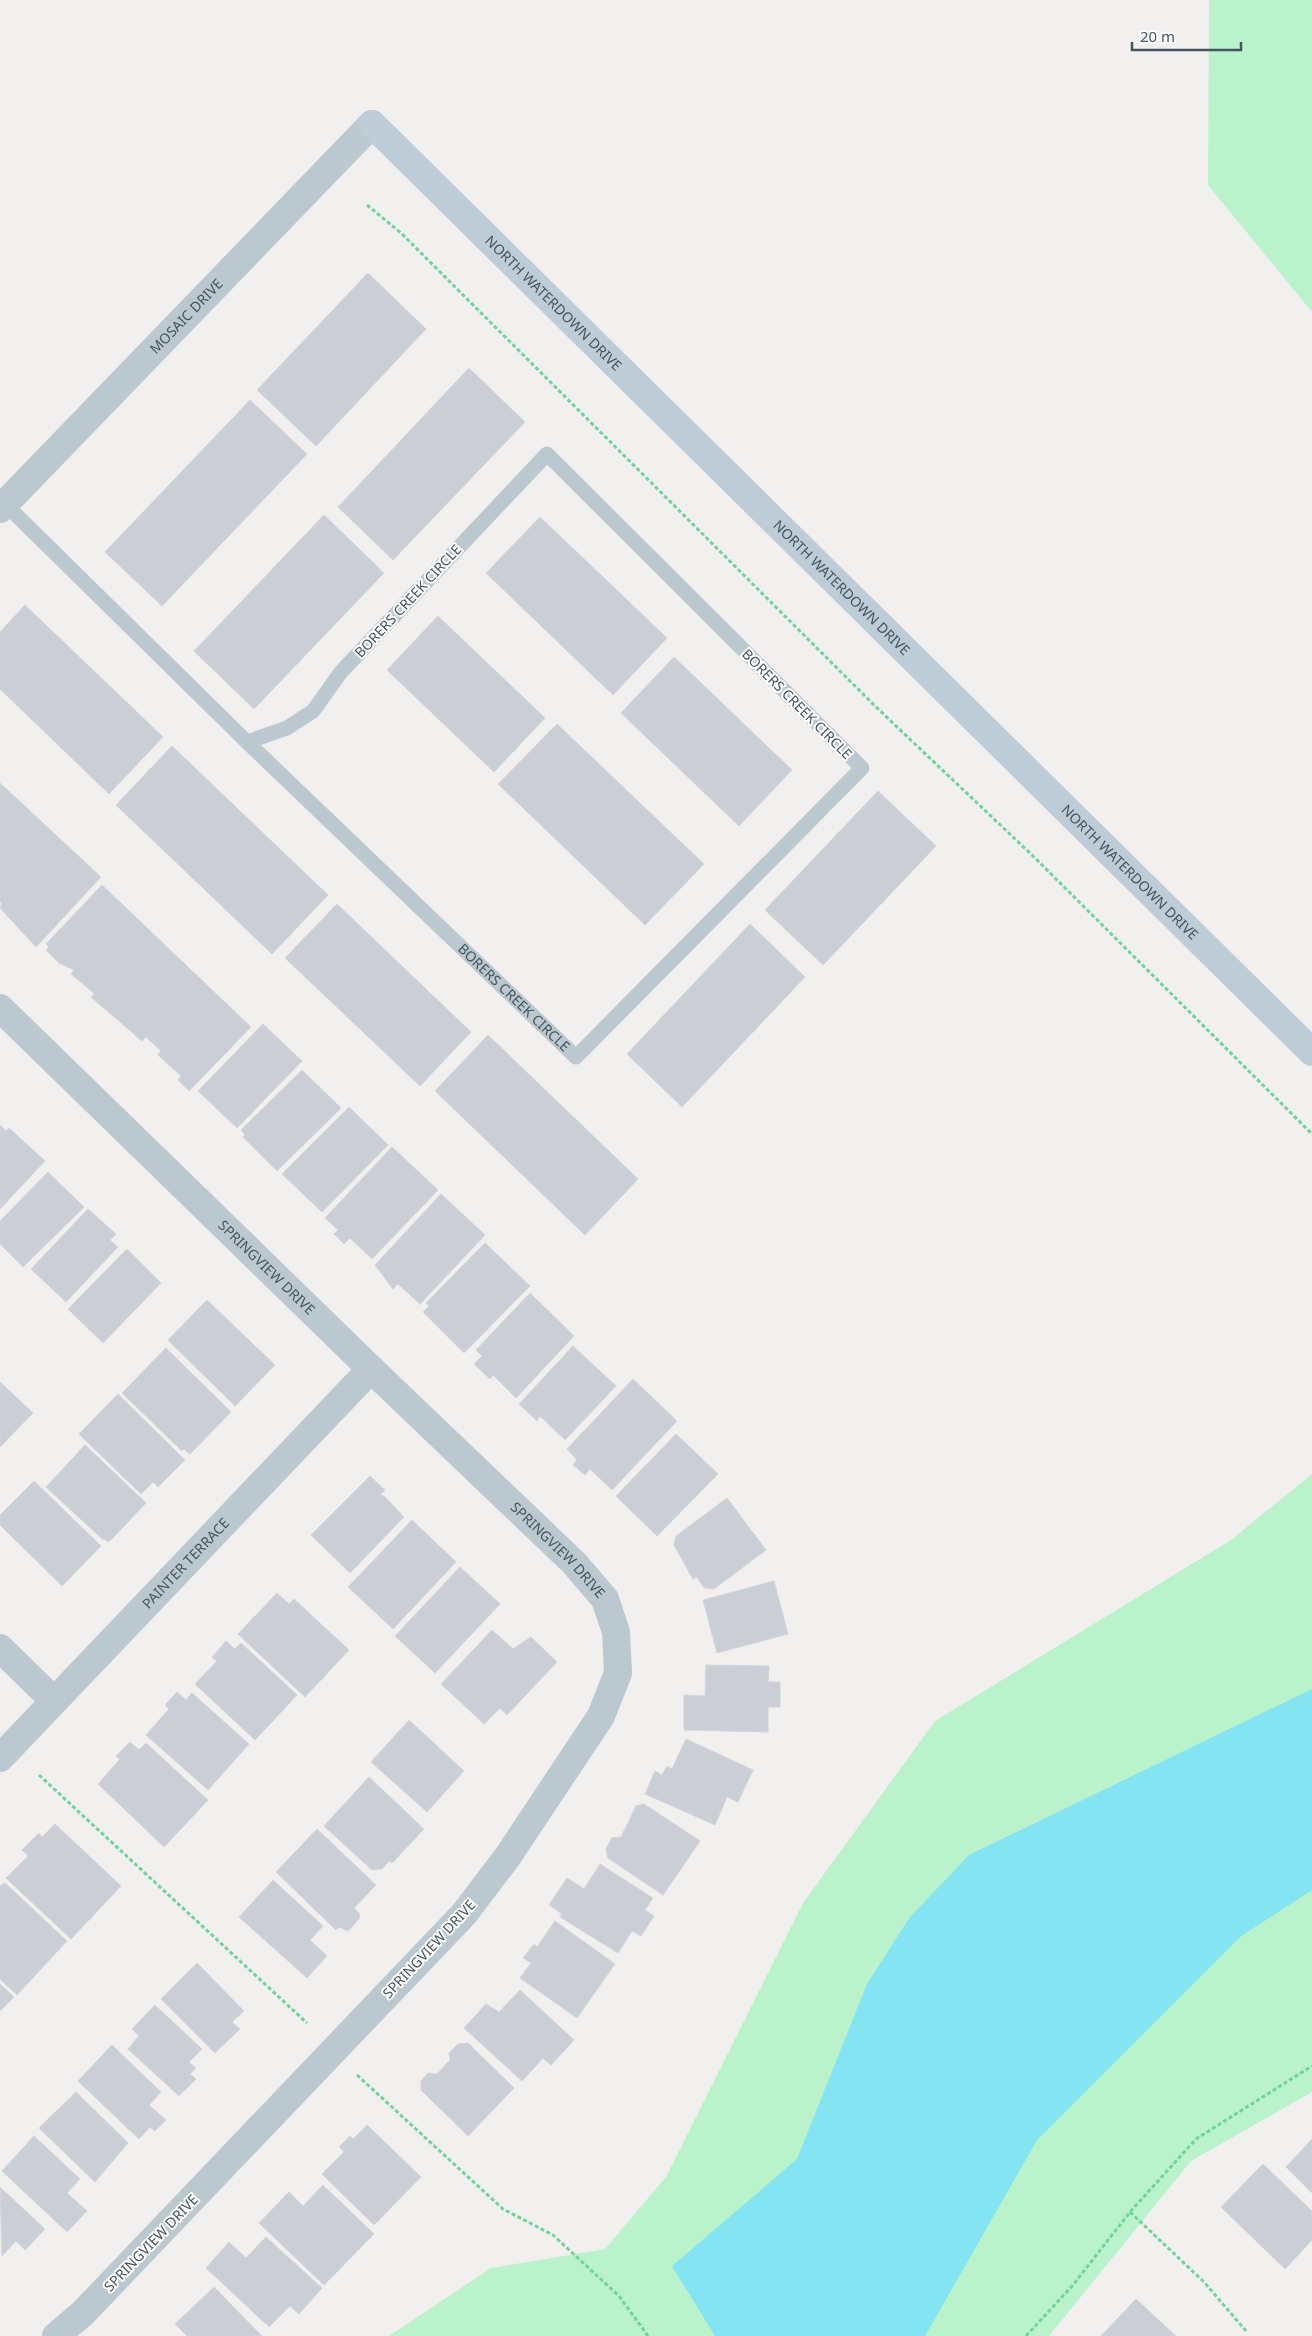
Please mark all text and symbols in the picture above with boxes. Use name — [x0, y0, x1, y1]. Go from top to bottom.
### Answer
scale bar — [1132, 20, 1241, 52]
text: 20 m — [1140, 26, 1175, 46]
street label: NORTH WATERDOWN DRIVE — [481, 231, 626, 375]
street label: MOSAIC DRIVE — [145, 274, 227, 358]
street label: NORTH WATERDOWN DRIVE — [769, 516, 915, 659]
street label: BORERS CREEK CIRCLE — [350, 540, 465, 661]
street label: BORERS CREEK CIRCLE — [738, 645, 856, 763]
street label: NORTH WATERDOWN DRIVE — [1058, 800, 1203, 944]
street label: BORERS CREEK CIRCLE — [454, 939, 574, 1055]
street label: SPRINGVIEW DRIVE — [214, 1216, 319, 1319]
street label: SPRINGVIEW DRIVE — [507, 1497, 610, 1602]
street label: PAINTER TERRACE — [138, 1514, 233, 1612]
street label: SPRINGVIEW DRIVE — [378, 1895, 479, 2002]
street label: SPRINGVIEW DRIVE — [99, 2190, 202, 2295]

